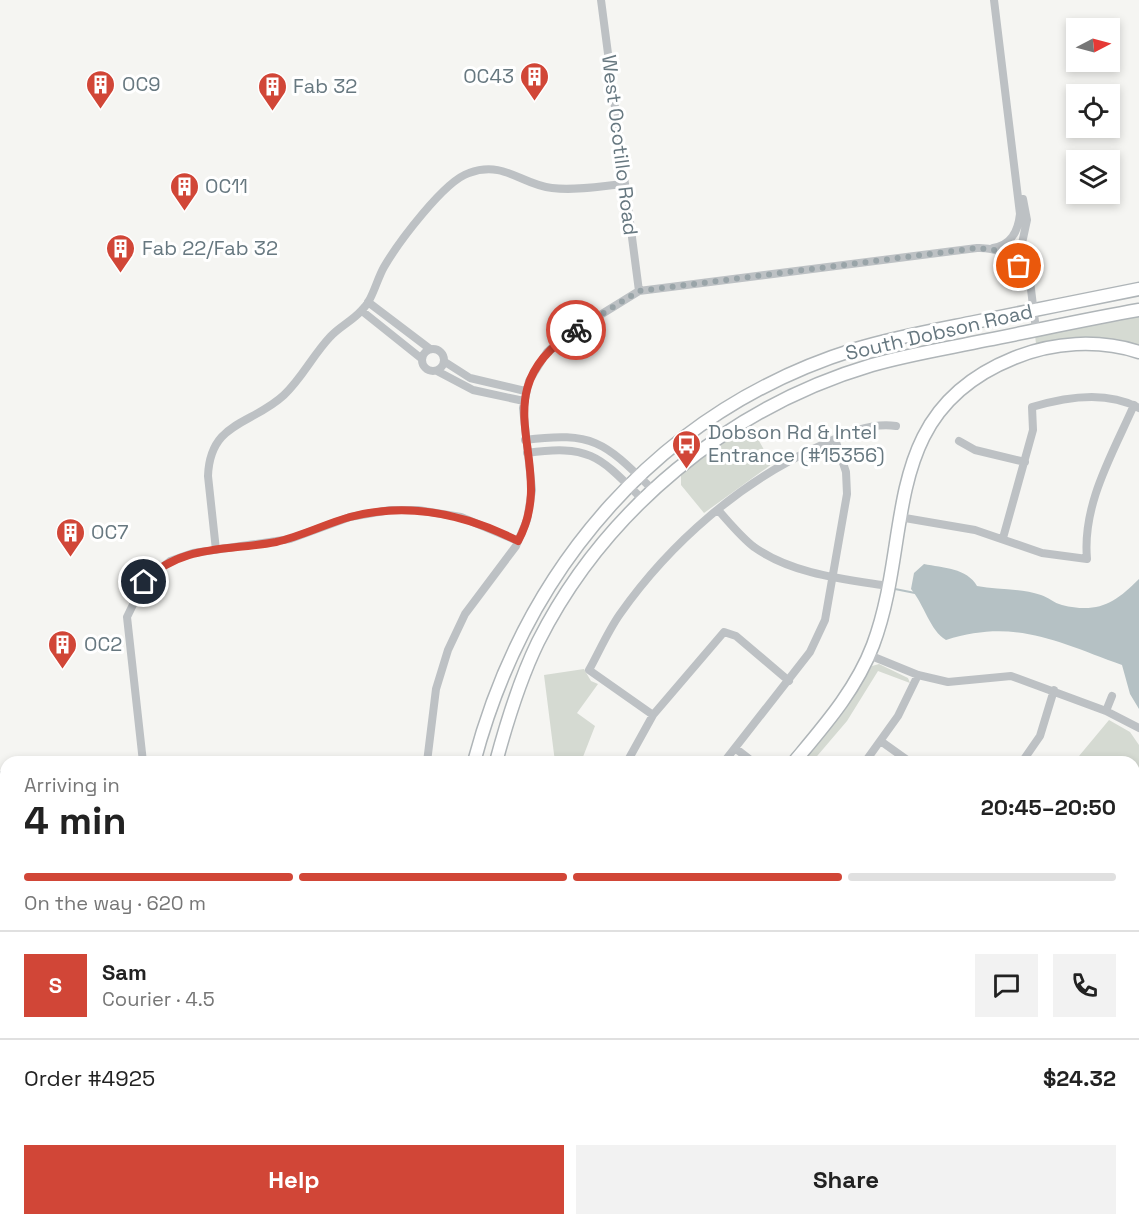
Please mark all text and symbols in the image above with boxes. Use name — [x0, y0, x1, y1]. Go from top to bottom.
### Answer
north arrow — [1066, 18, 1120, 72]
map controls — [1066, 18, 1120, 204]
street label: West Ocotillo Road — [596, 53, 644, 237]
building icon: OC43 — [519, 60, 551, 102]
place label: OC43 — [463, 63, 514, 89]
building icon: OC9 — [85, 68, 117, 110]
building icon: Fab 32 — [256, 70, 288, 112]
place label: OC9 — [122, 71, 160, 97]
place label: Fab 32 — [293, 73, 357, 99]
button: locate — [1066, 84, 1120, 138]
button: layers — [1066, 150, 1120, 204]
building icon: OC11 — [168, 170, 200, 212]
place label: OC11 — [205, 173, 248, 199]
building icon: Fab 22/Fab 32 — [105, 232, 137, 274]
place label: Fab 22/Fab 32 — [142, 235, 278, 261]
pin — [993, 240, 1044, 291]
icon: bag — [1002, 249, 1035, 282]
street label: South Dobson Road — [843, 298, 1035, 366]
courier — [546, 300, 606, 360]
icon: bike — [560, 314, 593, 347]
place label: Dobson Rd & Intel Entrance (#15356) — [708, 419, 884, 468]
bus stop icon: Dobson Rd & Intel Entrance (#15356) — [671, 428, 703, 470]
building icon: OC7 — [54, 516, 86, 558]
place label: OC7 — [91, 519, 129, 545]
pin — [118, 556, 169, 607]
icon: home — [127, 565, 160, 598]
building icon: OC2 — [47, 628, 79, 670]
place label: OC2 — [84, 631, 122, 657]
text: Arriving in — [24, 772, 120, 798]
text: 20:45–20:50 — [981, 793, 1116, 821]
text: 4 min — [24, 796, 126, 845]
text: On the way · 620 m — [24, 890, 206, 916]
button: chat — [975, 954, 1038, 1017]
button: phone — [1053, 954, 1116, 1017]
text: Sam — [102, 958, 147, 986]
text: S — [49, 971, 62, 999]
text: Courier · 4.5 — [102, 986, 215, 1012]
text: Order #4925 — [24, 1064, 155, 1092]
text: $24.32 — [1043, 1064, 1116, 1092]
button: Help — [24, 1145, 564, 1214]
button: Share — [576, 1145, 1116, 1214]

